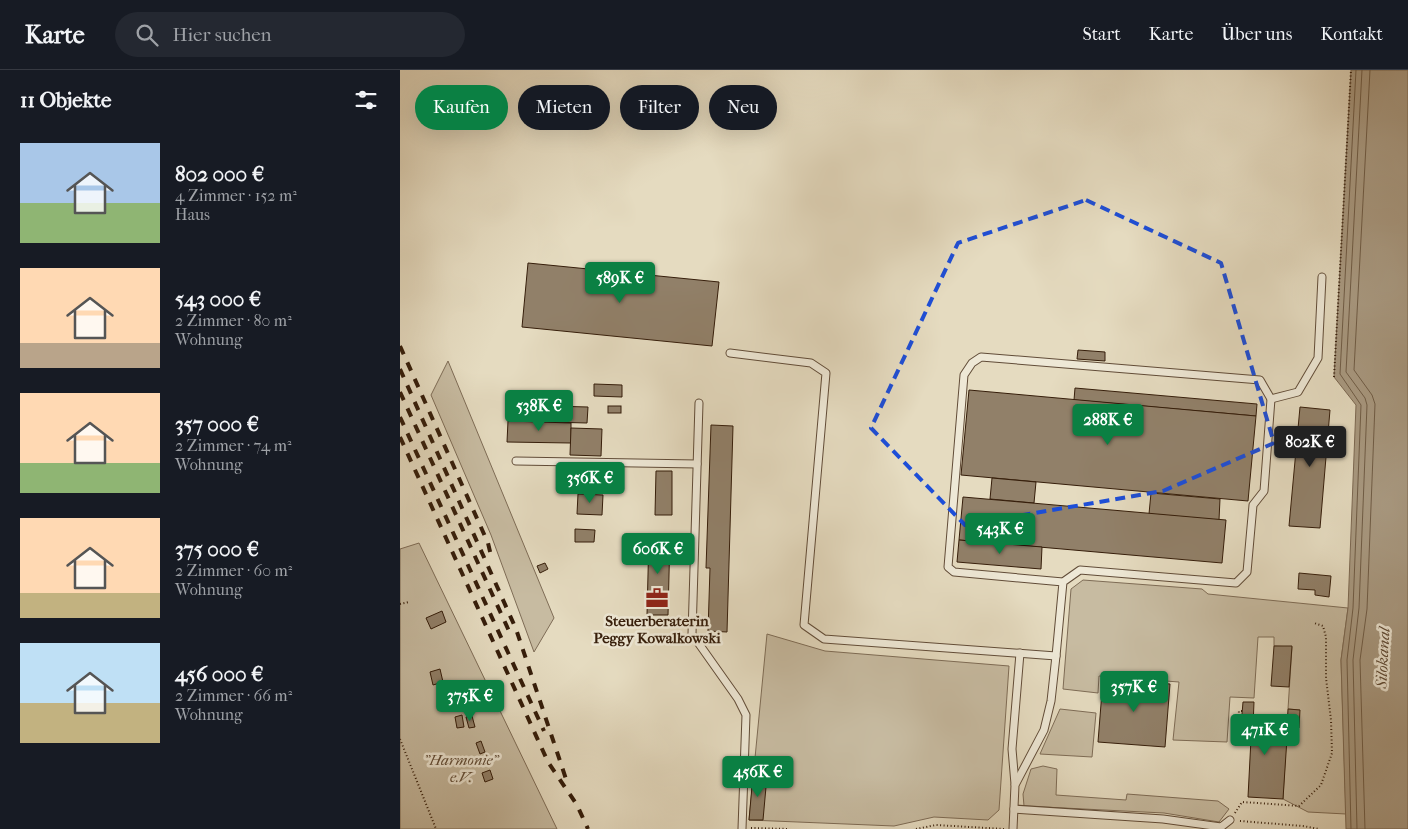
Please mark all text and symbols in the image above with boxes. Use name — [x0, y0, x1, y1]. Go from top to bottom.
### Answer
search box — [115, 12, 465, 57]
text: Karte — [25, 21, 85, 49]
icon: search — [133, 21, 161, 49]
text: Hier suchen — [173, 24, 272, 46]
text: Start — [1082, 24, 1121, 45]
text: Karte — [1149, 24, 1193, 45]
text: Über uns — [1221, 24, 1292, 45]
text: Kontakt — [1320, 24, 1383, 45]
chip: Kaufen — [415, 85, 508, 130]
chip: Mieten — [518, 85, 610, 130]
chip: Filter — [620, 85, 699, 130]
chip: Neu — [709, 85, 777, 130]
icon: filters — [352, 86, 380, 114]
text: 11 Objekte — [20, 88, 111, 112]
text: 802 000 € — [175, 162, 264, 186]
icon: home — [60, 163, 120, 223]
text: 4 Zimmer · 152 m² — [175, 186, 297, 205]
text: Haus — [175, 205, 210, 224]
pin: 589K € — [579, 262, 661, 304]
text: 589K € — [596, 268, 644, 287]
text: 543 000 € — [175, 287, 261, 311]
icon: home — [60, 288, 120, 348]
text: 2 Zimmer · 80 m² — [175, 311, 292, 330]
text: Wohnung — [175, 330, 243, 349]
pin: 538K € — [498, 390, 580, 432]
text: 538K € — [516, 396, 562, 415]
pin: 288K € — [1067, 404, 1149, 446]
text: 288K € — [1084, 410, 1132, 429]
text: 357 000 € — [175, 412, 259, 436]
icon: home — [60, 413, 120, 473]
pin: 802K € — [1269, 426, 1351, 468]
text: 802K € — [1285, 432, 1335, 451]
text: 2 Zimmer · 74 m² — [175, 436, 292, 455]
text: Wohnung — [175, 455, 243, 474]
pin: 356K € — [549, 462, 631, 504]
text: 356K € — [567, 468, 613, 487]
pin: 543K € — [959, 512, 1041, 555]
text: 543K € — [976, 519, 1024, 538]
pin: 606K € — [617, 532, 699, 575]
text: 375 000 € — [175, 537, 259, 561]
icon: home — [60, 538, 120, 598]
text: 606K € — [633, 539, 683, 558]
text: 2 Zimmer · 60 m² — [175, 561, 292, 580]
text: Wohnung — [175, 580, 243, 599]
office icon: Steuerberaterin Peggy Kowalkowski — [644, 585, 670, 611]
place label: Steuerberaterin Peggy Kowalkowski — [593, 612, 721, 647]
water label: Silokanal — [1371, 625, 1394, 690]
text: 456 000 € — [175, 662, 264, 686]
icon: home — [60, 663, 120, 723]
pin: 357K € — [1093, 670, 1175, 713]
text: 357K € — [1111, 677, 1157, 696]
pin: 375K € — [429, 680, 511, 722]
text: 2 Zimmer · 66 m² — [175, 686, 292, 705]
text: 375K € — [447, 686, 493, 705]
text: Wohnung — [175, 705, 243, 724]
pin: 471K € — [1224, 714, 1306, 756]
text: 471K € — [1242, 720, 1289, 739]
park label: "Harmonie" e.V. — [424, 751, 500, 786]
pin: 456K € — [717, 756, 799, 798]
text: 456K € — [733, 762, 783, 781]

